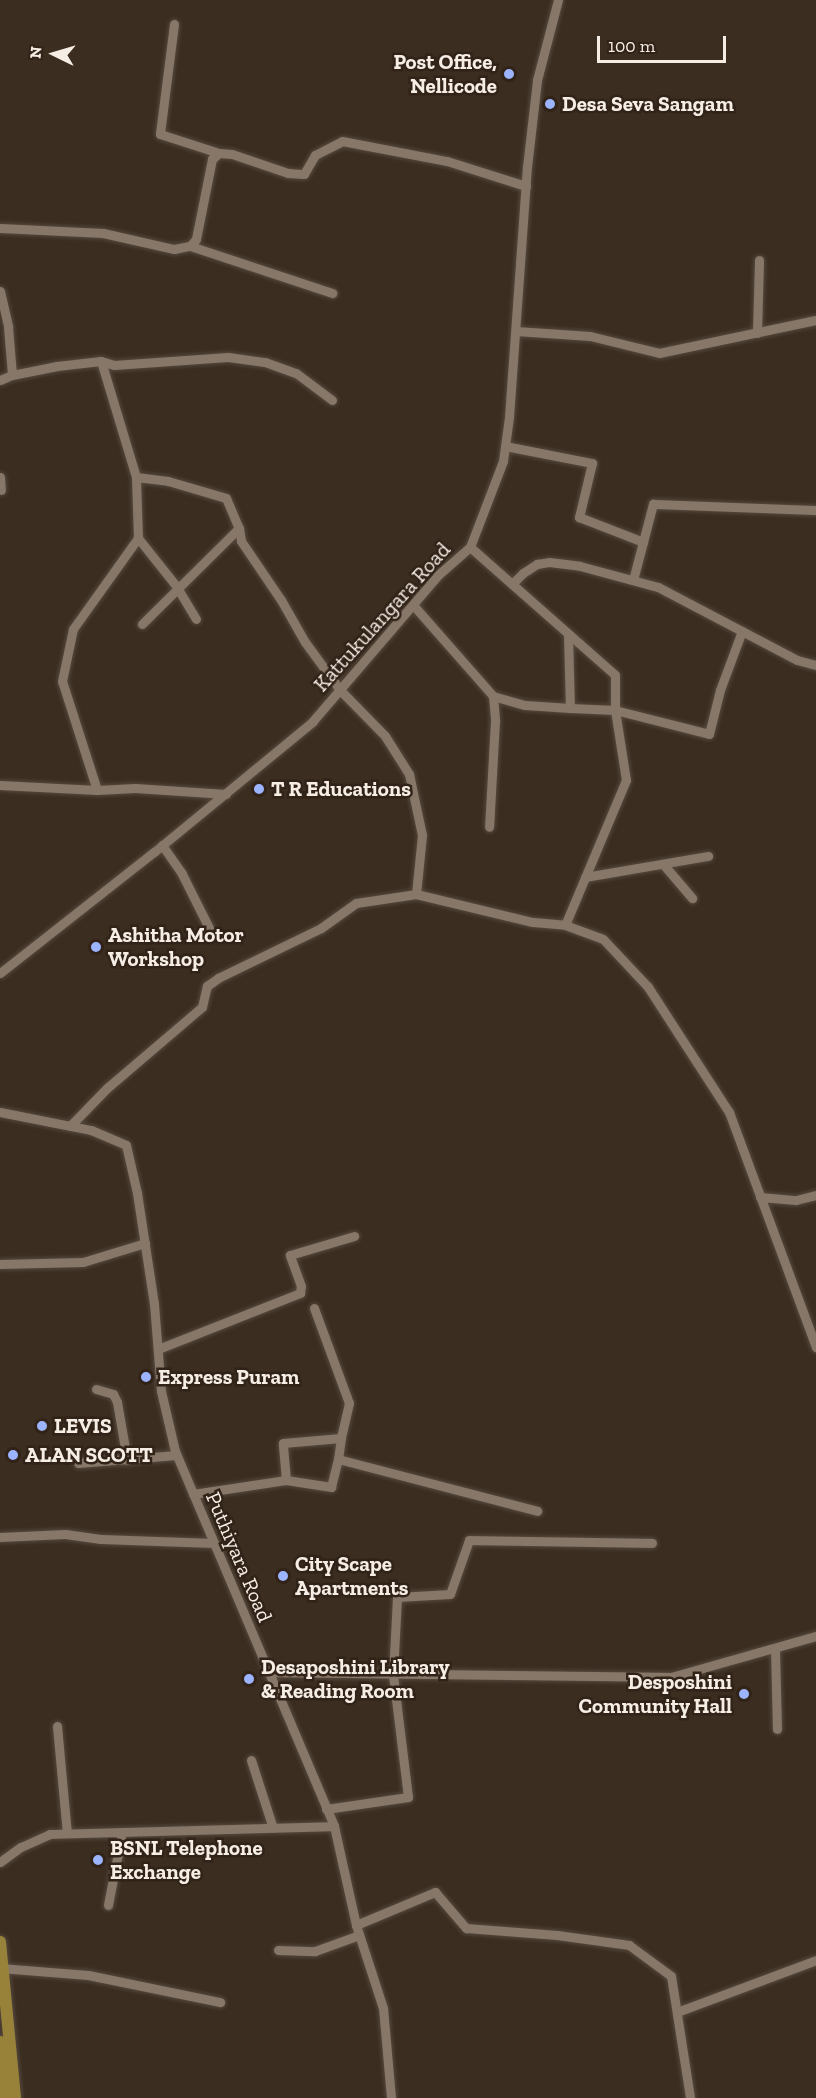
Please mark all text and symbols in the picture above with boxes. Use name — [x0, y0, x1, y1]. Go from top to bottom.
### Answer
north arrow — [24, 24, 84, 84]
scale bar — [600, 24, 729, 62]
text: 100 m — [608, 35, 655, 57]
text: N — [26, 46, 46, 59]
place label: Post Office, Nellicode — [393, 49, 497, 99]
marker: Post Office, Nellicode — [502, 67, 516, 81]
place label: Desa Seva Sangam — [562, 91, 734, 117]
marker: Desa Seva Sangam — [543, 97, 557, 111]
street label: Kattukulangara Road — [308, 537, 456, 697]
place label: T R Educations — [271, 776, 411, 802]
marker: T R Educations — [252, 782, 266, 796]
place label: Ashitha Motor Workshop — [108, 922, 244, 972]
marker: Ashitha Motor Workshop — [89, 940, 103, 954]
place label: Express Puram — [158, 1364, 299, 1390]
marker: Express Puram — [139, 1370, 153, 1384]
place label: LEVIS — [54, 1413, 112, 1439]
marker: LEVIS — [35, 1419, 49, 1433]
place label: ALAN SCOTT — [25, 1442, 153, 1468]
marker: ALAN SCOTT — [6, 1448, 20, 1462]
street label: Puthiyara Road — [200, 1488, 278, 1626]
place label: City Scape Apartments — [295, 1551, 409, 1601]
marker: City Scape Apartments — [276, 1569, 290, 1583]
place label: Desaposhini Library & Reading Room — [261, 1654, 450, 1704]
place label: Desposhini Community Hall — [578, 1669, 732, 1719]
marker: Desaposhini Library & Reading Room — [242, 1672, 256, 1686]
marker: Desposhini Community Hall — [737, 1687, 751, 1701]
place label: BSNL Telephone Exchange — [110, 1835, 263, 1885]
marker: BSNL Telephone Exchange — [91, 1853, 105, 1867]

